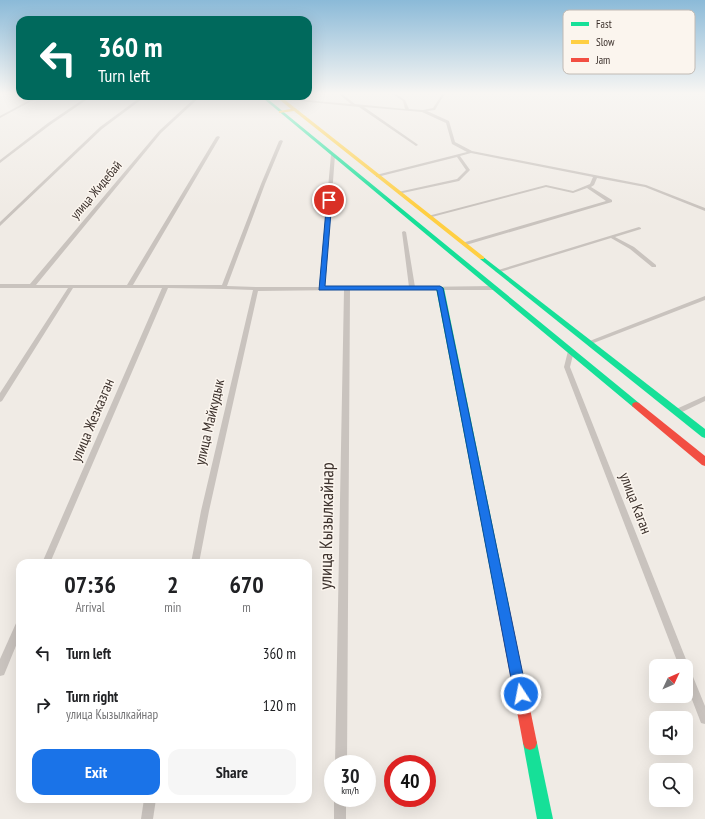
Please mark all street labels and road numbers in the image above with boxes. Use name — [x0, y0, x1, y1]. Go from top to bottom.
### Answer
street label: улица Жидебай — [67, 157, 125, 223]
street label: улица Жезказган — [66, 375, 118, 465]
street label: улица Майкудык — [190, 377, 228, 467]
street label: улица Кызылкайнар — [313, 462, 339, 590]
street label: улица Каган — [616, 470, 656, 536]

